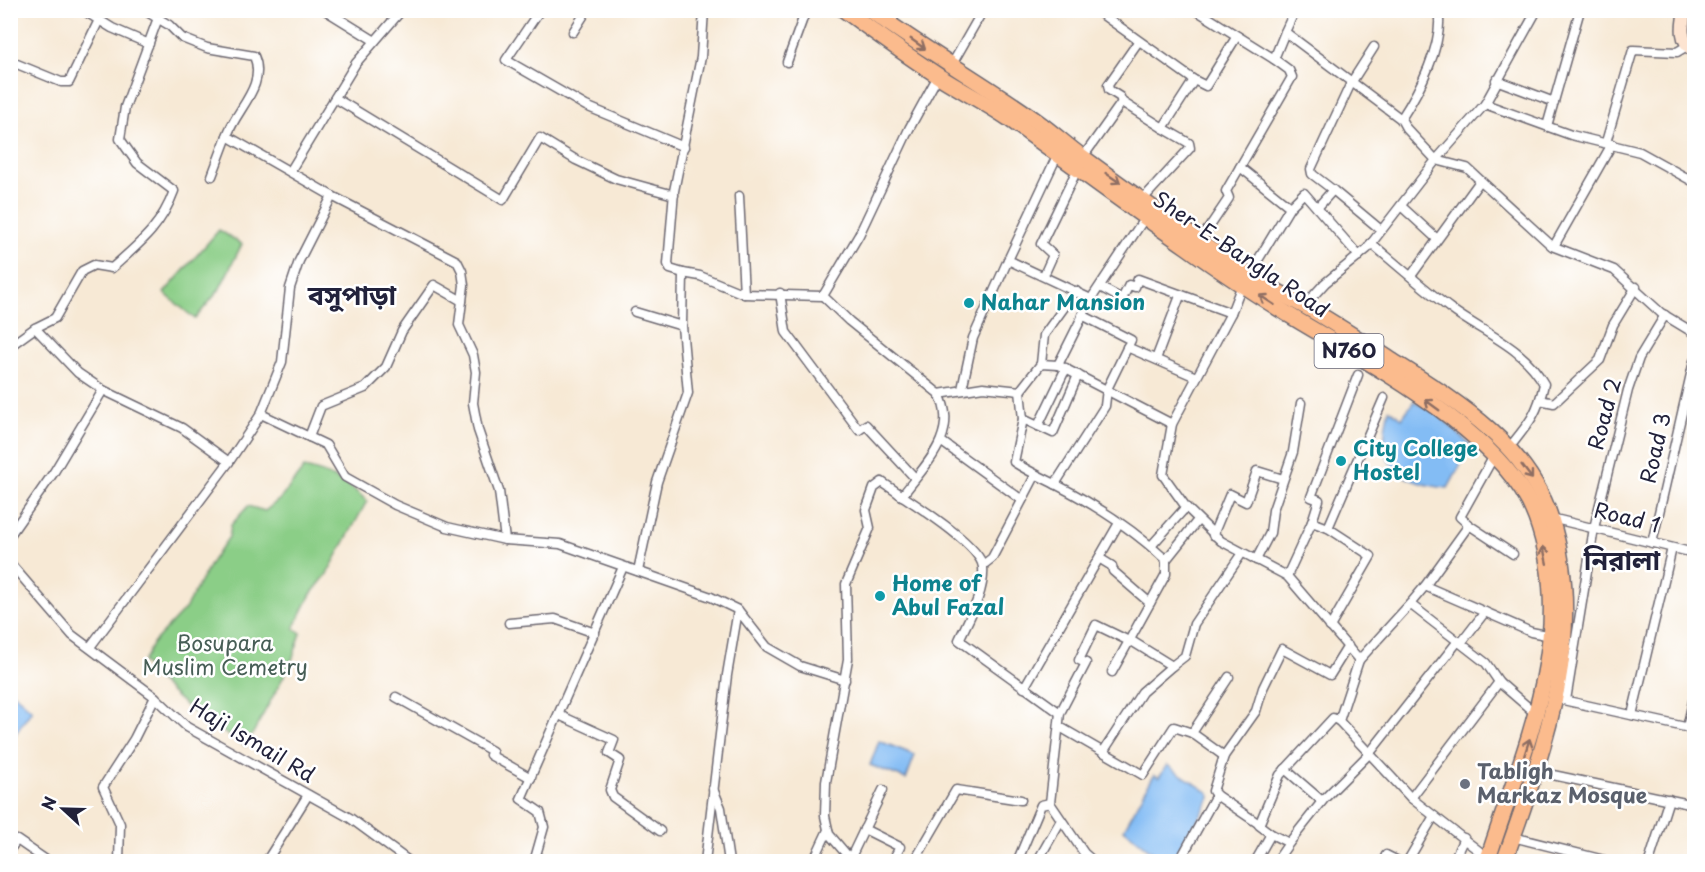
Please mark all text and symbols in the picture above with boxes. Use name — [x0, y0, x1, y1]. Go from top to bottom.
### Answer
one-way arrow — [910, 38, 926, 50]
one-way arrow — [1105, 172, 1121, 184]
street label: Sher-E-Bangla Road — [1148, 182, 1337, 324]
district label: বসুপাড়া — [307, 273, 397, 314]
place label: Nahar Mansion — [981, 285, 1145, 317]
one-way arrow — [1259, 294, 1276, 306]
marker: Nahar Mansion — [962, 296, 976, 310]
road number: N760 — [1314, 334, 1384, 368]
street label: Road 2 — [1578, 374, 1628, 453]
one-way arrow — [1424, 398, 1440, 411]
street label: Road 3 — [1630, 409, 1678, 486]
place label: City College Hostel — [1353, 431, 1478, 487]
marker: City College Hostel — [1334, 454, 1348, 468]
one-way arrow — [1520, 464, 1533, 480]
street label: Road 1 — [1591, 492, 1664, 540]
district label: নিরালা — [1583, 538, 1661, 579]
one-way arrow — [1539, 546, 1551, 565]
place label: Home of Abul Fazal — [892, 566, 1004, 622]
marker: Home of Abul Fazal — [873, 589, 887, 603]
park label: Bosupara Muslim Cemetry — [142, 626, 308, 682]
street label: Haji Ismail Rd — [184, 689, 322, 789]
one-way arrow — [1522, 738, 1533, 757]
place label: Tabligh Markaz Mosque — [1477, 754, 1647, 810]
marker: Tabligh Markaz Mosque — [1458, 777, 1472, 791]
north arrow — [33, 779, 93, 839]
text: N — [35, 793, 62, 813]

